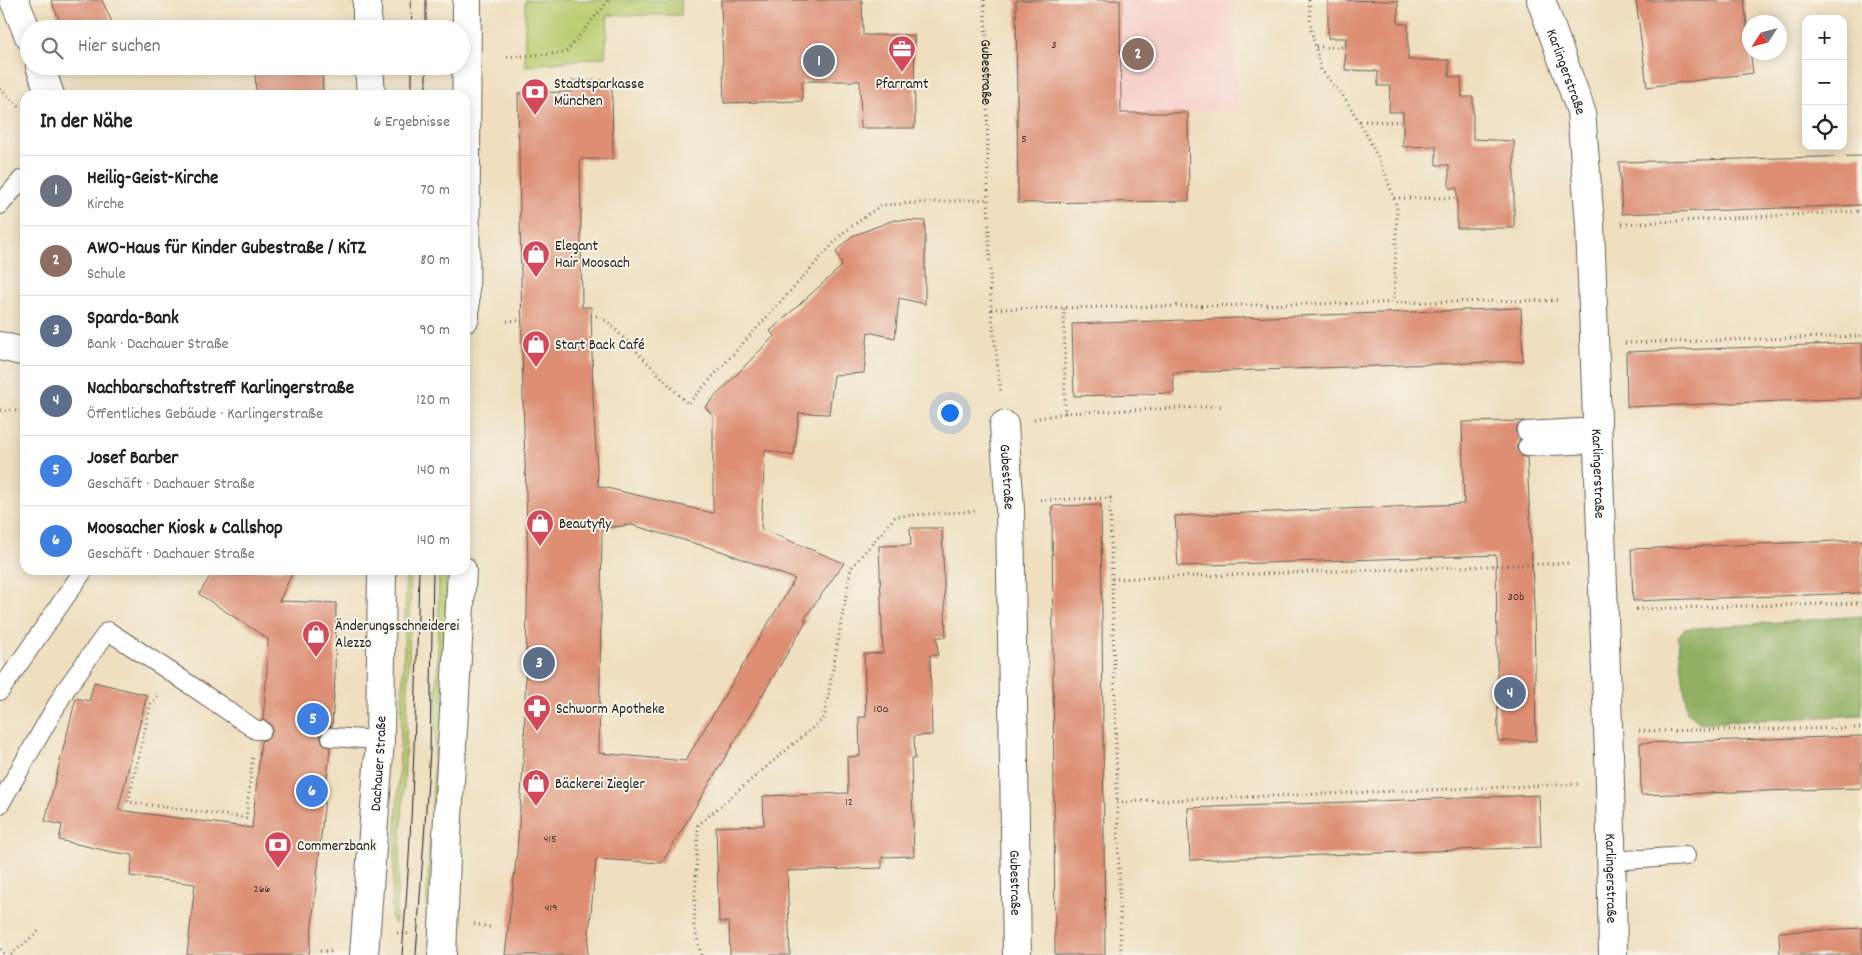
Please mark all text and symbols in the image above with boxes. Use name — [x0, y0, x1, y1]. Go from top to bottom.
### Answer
north arrow — [1742, 15, 1787, 60]
map controls — [1802, 15, 1847, 150]
button: + — [1802, 15, 1847, 60]
search box — [20, 20, 470, 75]
street label: Karlingerstraße — [1539, 26, 1591, 119]
icon: search — [38, 34, 66, 62]
text: Hier suchen — [78, 34, 161, 61]
office icon: Pfarramt — [887, 34, 917, 73]
pin: 2 — [1122, 35, 1154, 73]
house number: 3 — [1051, 37, 1057, 54]
street label: Gubestraße — [973, 39, 996, 105]
pin: 1 — [803, 42, 835, 80]
button: − — [1802, 60, 1847, 105]
place label: Stadtsparkasse München — [554, 74, 644, 113]
place label: Pfarramt — [875, 74, 929, 96]
bank icon: Stadtsparkasse München — [520, 77, 550, 116]
button: locate — [1802, 105, 1847, 150]
text: In der Nähe — [40, 108, 132, 138]
text: 6 Ergebnisse — [373, 111, 450, 134]
house number: 5 — [1021, 131, 1027, 148]
text: Heilig-Geist-Kirche — [87, 166, 218, 193]
text: 1 — [54, 179, 58, 202]
text: 70 m — [420, 179, 450, 202]
text: Kirche — [87, 193, 124, 216]
text: AWO-Haus für Kinder Gubestraße / KiTZ — [87, 236, 366, 263]
place label: Elegant Hair Moosach — [555, 236, 630, 275]
shop icon: Elegant Hair Moosach — [521, 239, 551, 278]
text: 2 — [53, 249, 60, 272]
text: 80 m — [420, 249, 450, 272]
text: Schule — [87, 263, 126, 286]
text: Sparda-Bank — [87, 306, 179, 333]
text: 3 — [52, 319, 60, 342]
text: 90 m — [419, 319, 450, 342]
shop icon: Start Back Café — [521, 329, 551, 368]
text: Bank · Dachauer Straße — [87, 333, 229, 356]
place label: Start Back Café — [555, 335, 645, 357]
text: Nachbarschaftstreff Karlingerstraße — [87, 376, 354, 403]
text: 4 — [53, 389, 59, 412]
text: 120 m — [416, 389, 450, 412]
your location — [937, 400, 963, 426]
text: Öffentliches Gebäude · Karlingerstraße — [87, 403, 323, 426]
street label: Karlingerstraße — [1584, 428, 1610, 519]
street label: Gubestraße — [992, 444, 1019, 511]
text: Josef Barber — [87, 446, 178, 473]
text: 5 — [52, 459, 60, 482]
text: 140 m — [416, 459, 450, 482]
text: Geschäft · Dachauer Straße — [87, 473, 255, 496]
shop icon: Beautyfly — [525, 508, 555, 547]
place label: Beautyfly — [559, 514, 612, 536]
text: Moosacher Kiosk & Callshop — [87, 516, 283, 543]
text: 6 — [52, 529, 60, 552]
text: 140 m — [416, 529, 450, 552]
text: Geschäft · Dachauer Straße — [87, 543, 255, 566]
house number: 30b — [1507, 589, 1525, 606]
place label: Änderungsschneiderei Alezzo — [335, 616, 459, 655]
shop icon: Änderungsschneiderei Alezzo — [301, 619, 331, 658]
pin: 3 — [523, 644, 555, 682]
pin: 4 — [1494, 674, 1526, 712]
pharmacy icon: Schworm Apotheke — [522, 693, 552, 732]
place label: Schworm Apotheke — [556, 699, 665, 721]
pin: 5 — [297, 700, 329, 738]
house number: 10a — [874, 701, 889, 718]
street label: Dachauer Straße — [366, 715, 393, 812]
shop icon: Bäckerei Ziegler — [521, 768, 551, 807]
pin: 6 — [296, 772, 328, 810]
place label: Bäckerei Ziegler — [555, 774, 645, 796]
house number: 12 — [845, 794, 853, 811]
bank icon: Commerzbank — [263, 830, 293, 869]
house number: 415 — [543, 831, 557, 848]
street label: Karlingerstraße — [1598, 833, 1621, 924]
place label: Commerzbank — [297, 836, 376, 858]
street label: Gubestraße — [1002, 850, 1025, 916]
house number: 266 — [253, 881, 271, 898]
house number: 419 — [544, 900, 558, 917]

